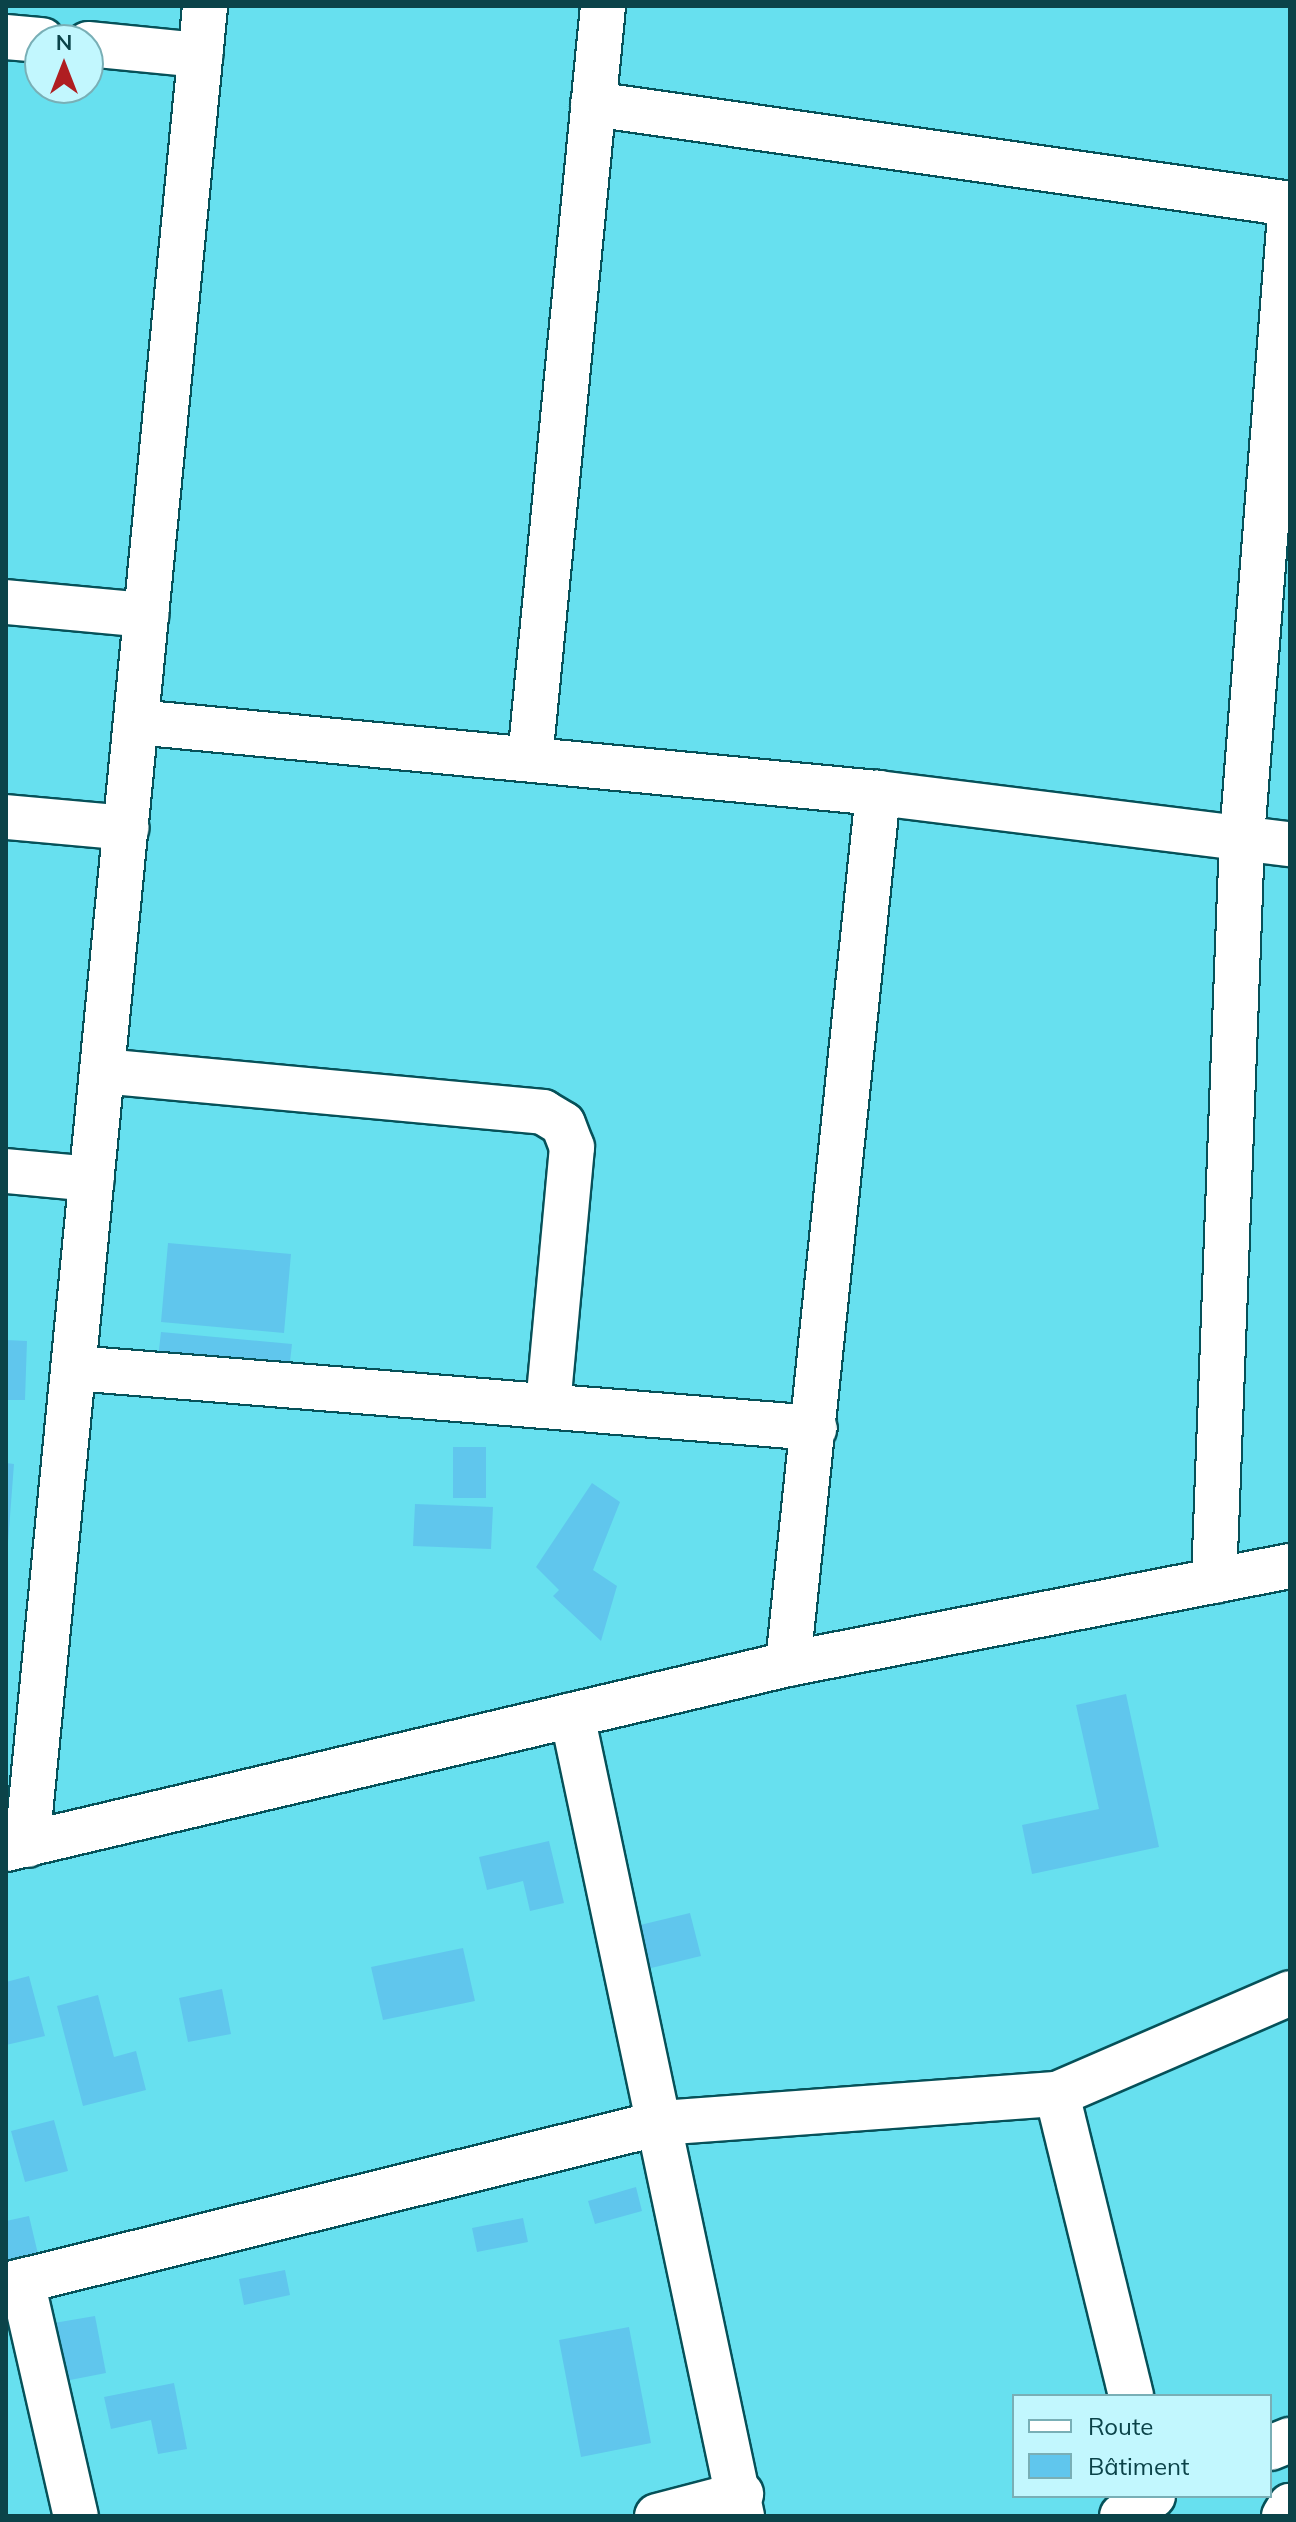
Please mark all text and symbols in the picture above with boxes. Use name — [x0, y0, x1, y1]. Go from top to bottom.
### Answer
north arrow — [24, 24, 104, 104]
text: N — [56, 28, 72, 56]
legend — [1012, 2394, 1272, 2498]
text: Route — [1088, 2411, 1153, 2441]
text: Bâtiment — [1088, 2451, 1189, 2481]

